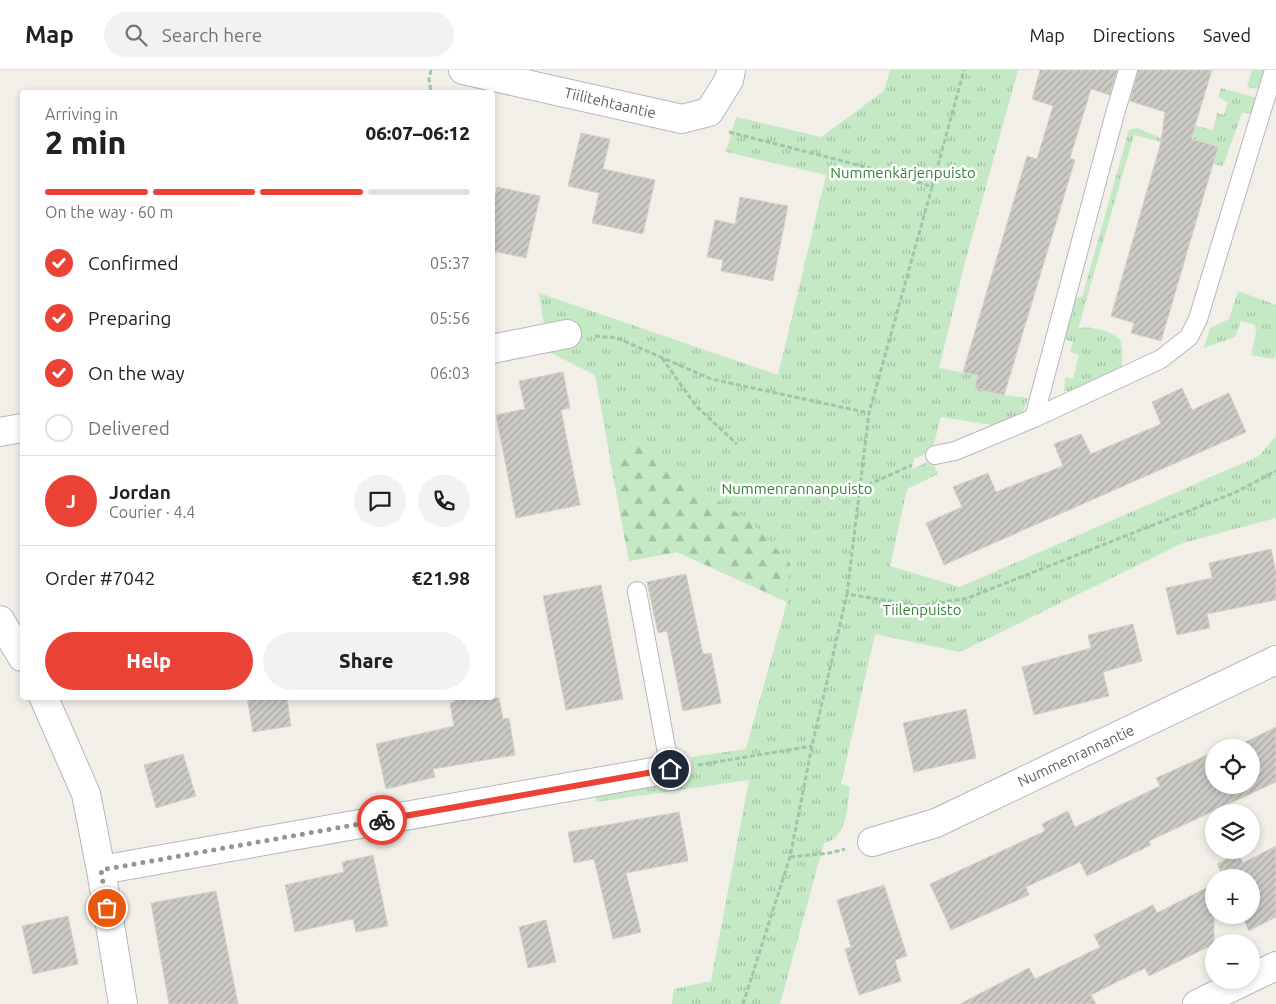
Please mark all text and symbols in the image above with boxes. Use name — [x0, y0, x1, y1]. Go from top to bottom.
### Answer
search box — [104, 12, 454, 57]
text: Map — [25, 21, 74, 48]
icon: search — [122, 21, 150, 49]
text: Search here — [162, 24, 262, 46]
text: Map — [1029, 25, 1065, 45]
text: Directions — [1093, 25, 1175, 45]
text: Saved — [1203, 25, 1251, 45]
street label: Tiilitehtaantie — [562, 84, 658, 121]
text: Arriving in — [45, 105, 118, 123]
text: 06:07–06:12 — [365, 122, 470, 144]
text: 2 min — [45, 124, 126, 160]
park label: Nummenkärjenpuisto — [830, 164, 976, 181]
text: On the way · 60 m — [45, 203, 173, 221]
icon: check — [45, 249, 73, 277]
text: Confirmed — [88, 252, 179, 274]
text: 05:37 — [430, 254, 470, 272]
icon: check — [45, 304, 73, 332]
text: Preparing — [88, 307, 172, 329]
text: 05:56 — [430, 309, 470, 327]
icon: check — [45, 359, 73, 387]
text: On the way — [88, 362, 185, 384]
text: 06:03 — [430, 364, 470, 382]
text: Delivered — [88, 417, 170, 439]
button: chat — [354, 475, 406, 527]
button: phone — [418, 475, 470, 527]
park label: Nummenrannanpuisto — [722, 480, 872, 497]
text: Jordan — [109, 481, 171, 503]
text: J — [66, 490, 76, 512]
text: Courier · 4.4 — [109, 503, 195, 521]
text: Order #7042 — [45, 567, 155, 589]
text: €21.98 — [412, 567, 470, 589]
park label: Tiilenpuisto — [883, 601, 961, 618]
button: Help — [45, 632, 253, 690]
button: Share — [263, 632, 470, 690]
street label: Nummenrannantie — [1015, 721, 1137, 790]
map controls — [1205, 739, 1260, 989]
button: locate — [1205, 739, 1260, 794]
pin — [649, 748, 691, 790]
icon: home — [656, 755, 684, 783]
courier — [357, 795, 407, 845]
button: layers — [1205, 804, 1260, 859]
icon: bike — [368, 806, 396, 834]
button: + — [1205, 869, 1260, 924]
pin — [86, 887, 128, 929]
icon: bag — [93, 894, 121, 922]
button: − — [1205, 934, 1260, 989]

